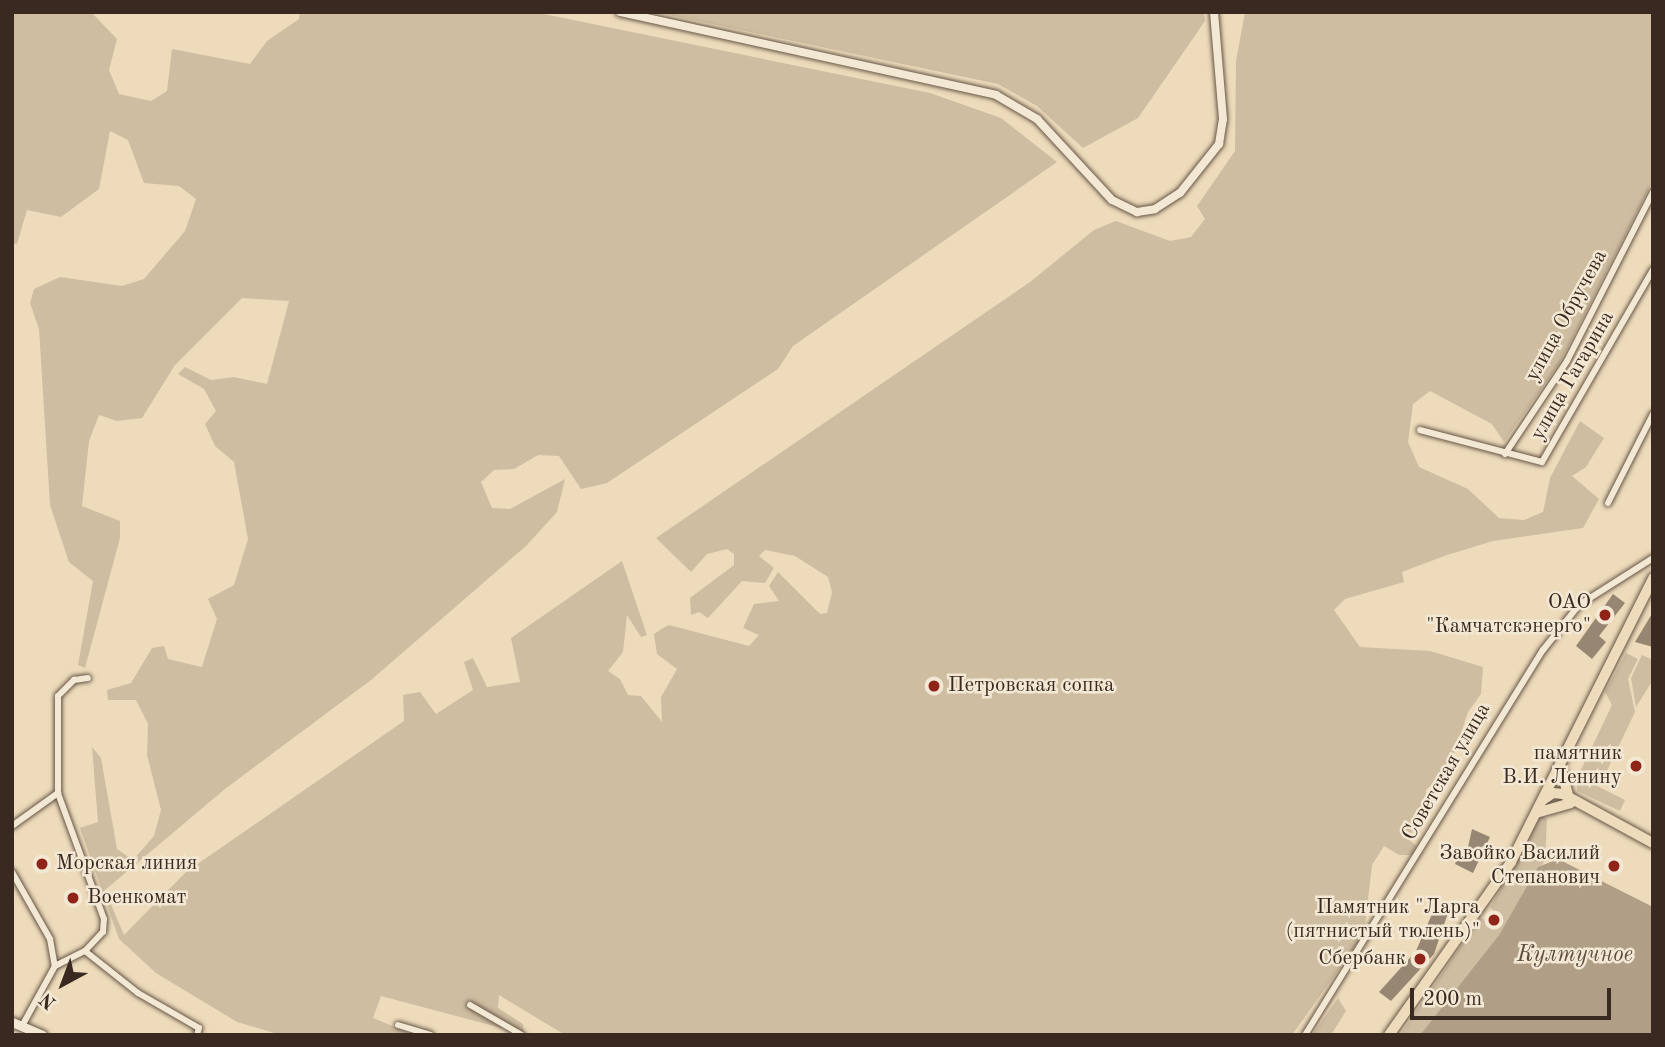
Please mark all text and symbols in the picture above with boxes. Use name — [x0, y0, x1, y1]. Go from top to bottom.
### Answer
street label: улица Обручева — [1520, 246, 1614, 386]
street label: улица Гагарина — [1526, 307, 1620, 445]
place label: ОАО "Камчатскэнерго" — [1426, 590, 1591, 640]
marker: ОАО "Камчатскэнерго" — [1597, 607, 1613, 623]
place label: Петровская сопка — [948, 673, 1114, 699]
marker: Петровская сопка — [926, 678, 942, 694]
street label: Советская улица — [1397, 699, 1497, 845]
place label: памятник В.И. Ленину — [1502, 741, 1622, 791]
marker: памятник В.И. Ленину — [1628, 758, 1644, 774]
place label: Завойко Василий Степанович — [1439, 841, 1600, 891]
place label: Морская линия — [56, 851, 197, 877]
marker: Морская линия — [34, 856, 50, 872]
marker: Завойко Василий Степанович — [1606, 858, 1622, 874]
place label: Военкомат — [87, 885, 186, 911]
marker: Военкомат — [65, 890, 81, 906]
place label: Памятник "Ларга (пятнистый тюлень)" — [1286, 895, 1480, 945]
marker: Памятник "Ларга (пятнистый тюлень)" — [1486, 912, 1502, 928]
water label: Култучное — [1517, 941, 1633, 969]
place label: Сбербанк — [1318, 946, 1406, 972]
north arrow — [28, 949, 98, 1019]
marker: Сбербанк — [1412, 951, 1428, 967]
scale bar — [1413, 974, 1614, 1018]
text: N — [37, 988, 61, 1012]
text: 200 m — [1423, 989, 1482, 1010]

